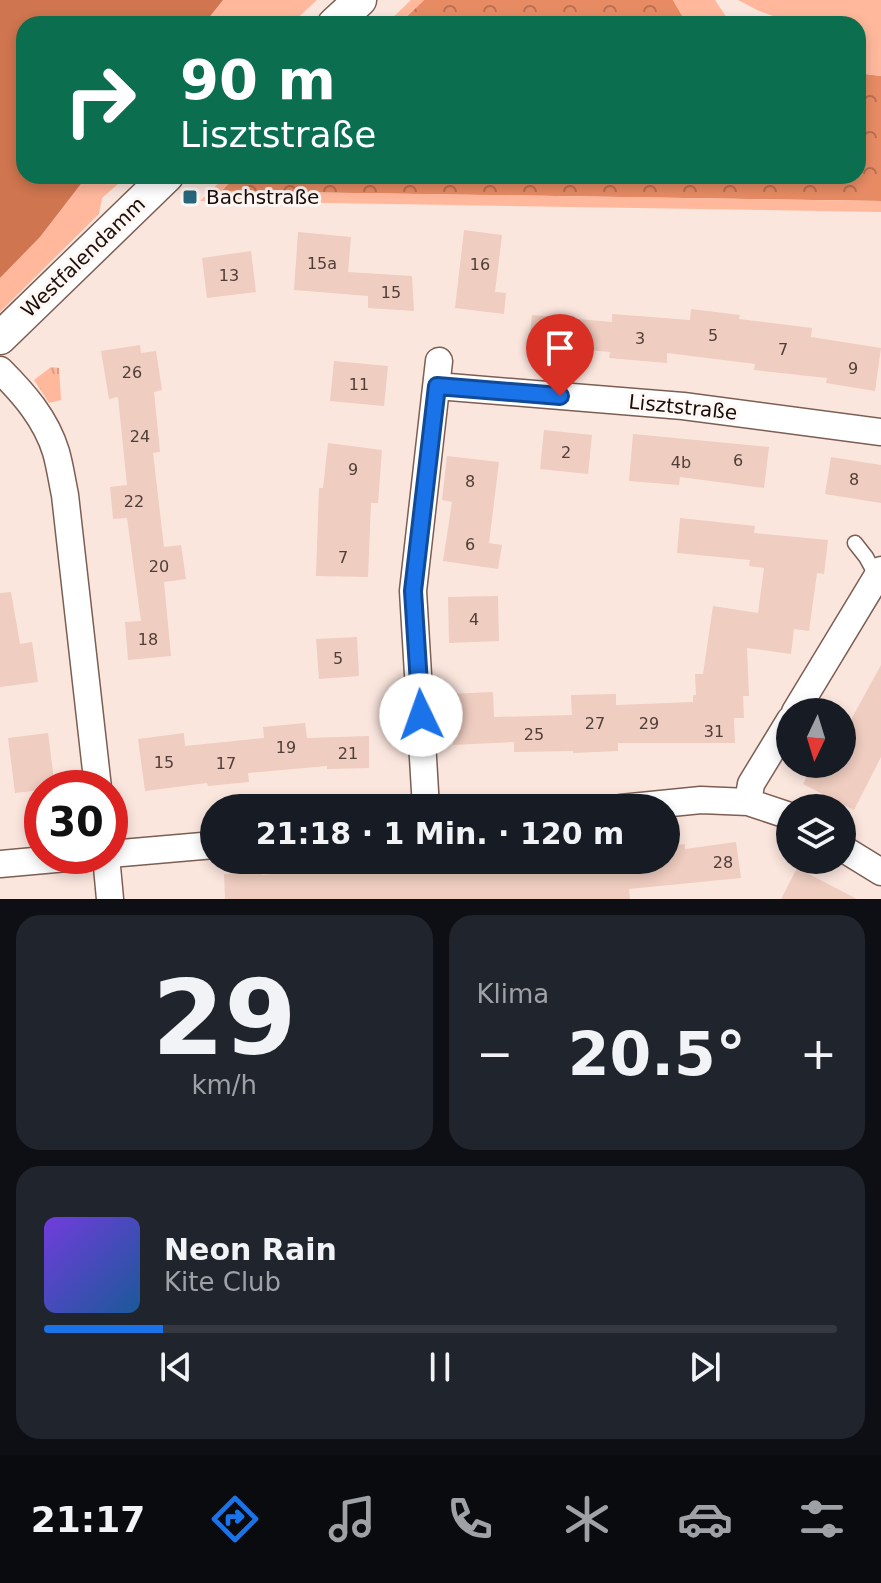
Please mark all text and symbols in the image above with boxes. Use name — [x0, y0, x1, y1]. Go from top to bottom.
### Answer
text: 90 m — [180, 47, 336, 112]
icon: right — [48, 48, 152, 152]
text: Lisztstraße — [180, 114, 376, 155]
place label: Bachstraße — [206, 185, 319, 209]
marker: Bachstraße — [181, 188, 199, 206]
street label: Westfalendamm — [16, 192, 150, 322]
house number: 15a — [307, 254, 337, 273]
house number: 16 — [470, 255, 490, 274]
house number: 13 — [219, 266, 239, 285]
house number: 15 — [381, 283, 401, 302]
pin — [526, 314, 594, 396]
icon: arrive — [538, 326, 582, 370]
house number: 5 — [708, 326, 718, 345]
house number: 3 — [635, 329, 645, 348]
house number: 7 — [778, 340, 788, 359]
house number: 9 — [848, 359, 858, 378]
house number: 26 — [122, 363, 142, 382]
house number: 11 — [349, 375, 369, 394]
street label: Lisztstraße — [627, 389, 739, 425]
house number: 24 — [130, 427, 150, 446]
house number: 2 — [561, 443, 571, 462]
house number: 6 — [733, 451, 743, 470]
house number: 4b — [671, 453, 691, 472]
house number: 9 — [348, 460, 358, 479]
house number: 8 — [849, 470, 859, 489]
house number: 8 — [465, 472, 475, 491]
house number: 22 — [124, 492, 144, 511]
house number: 6 — [465, 535, 475, 554]
house number: 7 — [338, 548, 348, 567]
house number: 20 — [149, 557, 169, 576]
house number: 4 — [469, 610, 479, 629]
house number: 18 — [138, 630, 158, 649]
house number: 5 — [333, 649, 343, 668]
position arrow — [379, 673, 463, 757]
north arrow — [776, 698, 856, 778]
map controls — [776, 698, 856, 874]
house number: 27 — [585, 714, 605, 733]
house number: 29 — [639, 714, 659, 733]
house number: 31 — [704, 722, 724, 741]
house number: 25 — [524, 725, 544, 744]
house number: 19 — [276, 738, 296, 757]
house number: 21 — [338, 744, 358, 763]
house number: 15 — [154, 753, 174, 772]
house number: 17 — [216, 754, 236, 773]
speed limit sign: 30 — [24, 770, 128, 874]
button: layers — [776, 794, 856, 874]
text: 21:18 · 1 Min. · 120 m — [256, 816, 624, 851]
house number: 28 — [713, 853, 733, 872]
text: 29 — [152, 957, 297, 1079]
text: Klima — [477, 979, 549, 1009]
text: 20.5° — [568, 1019, 746, 1089]
text: − — [477, 1028, 513, 1079]
text: + — [800, 1028, 837, 1079]
text: km/h — [191, 1070, 257, 1100]
text: Neon Rain — [164, 1232, 337, 1267]
text: Kite Club — [164, 1267, 281, 1297]
icon: previous — [154, 1345, 198, 1389]
icon: pause — [418, 1345, 462, 1389]
icon: next — [683, 1345, 727, 1389]
icon: directions — [207, 1491, 263, 1547]
icon: music — [324, 1491, 380, 1547]
icon: phone — [442, 1491, 498, 1547]
icon: climate — [559, 1491, 615, 1547]
icon: car — [677, 1491, 733, 1547]
icon: filters — [794, 1491, 850, 1547]
text: 21:17 — [31, 1499, 145, 1540]

